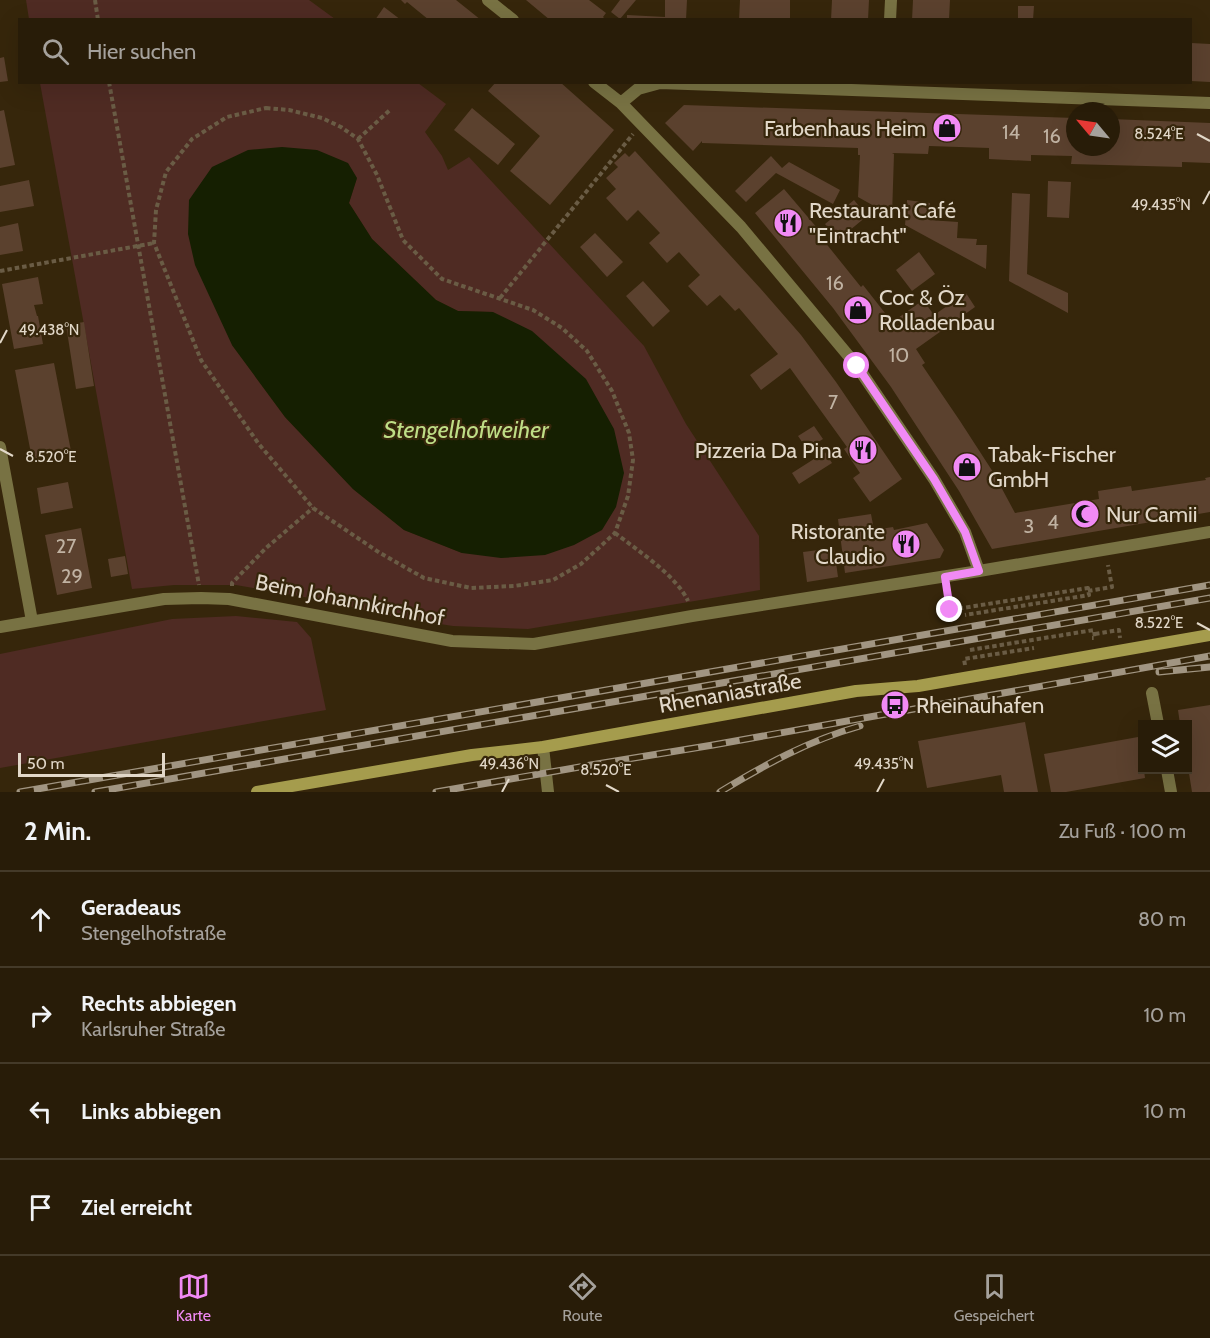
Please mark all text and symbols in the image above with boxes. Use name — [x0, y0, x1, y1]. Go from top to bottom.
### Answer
search box — [18, 18, 1192, 84]
icon: search — [39, 35, 72, 68]
text: Hier suchen — [87, 38, 196, 65]
north arrow — [1066, 102, 1120, 156]
shop icon: Farbenhaus Heim — [931, 112, 963, 144]
place label: Farbenhaus Heim — [764, 115, 926, 142]
house number: 14 — [1002, 120, 1020, 144]
house number: 16 — [1043, 124, 1061, 148]
text: 8.524°E — [1134, 125, 1184, 143]
text: 49.435°N — [1131, 196, 1191, 214]
place label: Restaurant Café "Eintracht" — [809, 197, 956, 249]
restaurant icon: Restaurant Café "Eintracht" — [772, 207, 804, 239]
house number: 16 — [826, 271, 844, 295]
place label: Coc & Öz Rolladenbau — [879, 284, 995, 336]
shop icon: Coc & Öz Rolladenbau — [842, 294, 874, 326]
text: 49.438°N — [19, 321, 79, 339]
house number: 10 — [889, 343, 909, 367]
route start — [843, 352, 869, 378]
house number: 7 — [828, 390, 838, 414]
water label: Stengelhofweiher — [383, 415, 550, 444]
restaurant icon: Pizzeria Da Pina — [847, 434, 879, 466]
place label: Pizzeria Da Pina — [695, 437, 842, 464]
place label: Tabak-Fischer GmbH — [988, 441, 1116, 493]
text: 8.520°E — [25, 448, 77, 466]
shop icon: Tabak-Fischer GmbH — [951, 451, 983, 483]
mosque icon: Nur Camii — [1069, 498, 1101, 530]
place label: Nur Camii — [1106, 501, 1197, 528]
house number: 4 — [1047, 510, 1059, 534]
house number: 3 — [1024, 514, 1034, 538]
place label: Ristorante Claudio — [791, 518, 885, 570]
restaurant icon: Ristorante Claudio — [890, 528, 922, 560]
house number: 27 — [56, 534, 76, 558]
house number: 29 — [61, 564, 83, 588]
street label: Beim Johannkirchhof — [253, 568, 447, 632]
route end — [936, 596, 962, 622]
text: 8.522°E — [1135, 614, 1183, 632]
street label: Rhenaniastraße — [657, 667, 803, 719]
bus stop icon: Rheinauhafen — [879, 689, 911, 721]
place label: Rheinauhafen — [916, 692, 1044, 719]
map controls — [1138, 720, 1192, 774]
button: layers — [1138, 720, 1192, 774]
scale bar — [18, 750, 165, 778]
text: 50 m — [27, 754, 64, 773]
text: 49.436°N — [479, 755, 539, 773]
text: 49.435°N — [854, 755, 914, 773]
text: 8.520°E — [580, 761, 632, 779]
text: 2 Min. — [24, 815, 91, 847]
text: Zu Fuß · 100 m — [1059, 819, 1186, 843]
text: Geradeaus — [81, 894, 181, 921]
icon: ahead — [24, 903, 57, 936]
text: 80 m — [1138, 907, 1186, 931]
text: Stengelhofstraße — [81, 921, 226, 945]
text: Rechts abbiegen — [81, 990, 237, 1017]
icon: right — [24, 999, 57, 1032]
text: 10 m — [1143, 1003, 1186, 1027]
text: Karlsruher Straße — [81, 1017, 226, 1041]
icon: left — [24, 1095, 57, 1128]
text: Links abbiegen — [81, 1098, 221, 1125]
text: 10 m — [1143, 1099, 1186, 1123]
icon: arrive — [24, 1191, 57, 1224]
text: Ziel erreicht — [81, 1194, 192, 1221]
tab: Karte — [176, 1270, 211, 1325]
tab: Route — [562, 1270, 602, 1325]
tab: Gespeichert — [954, 1270, 1034, 1325]

